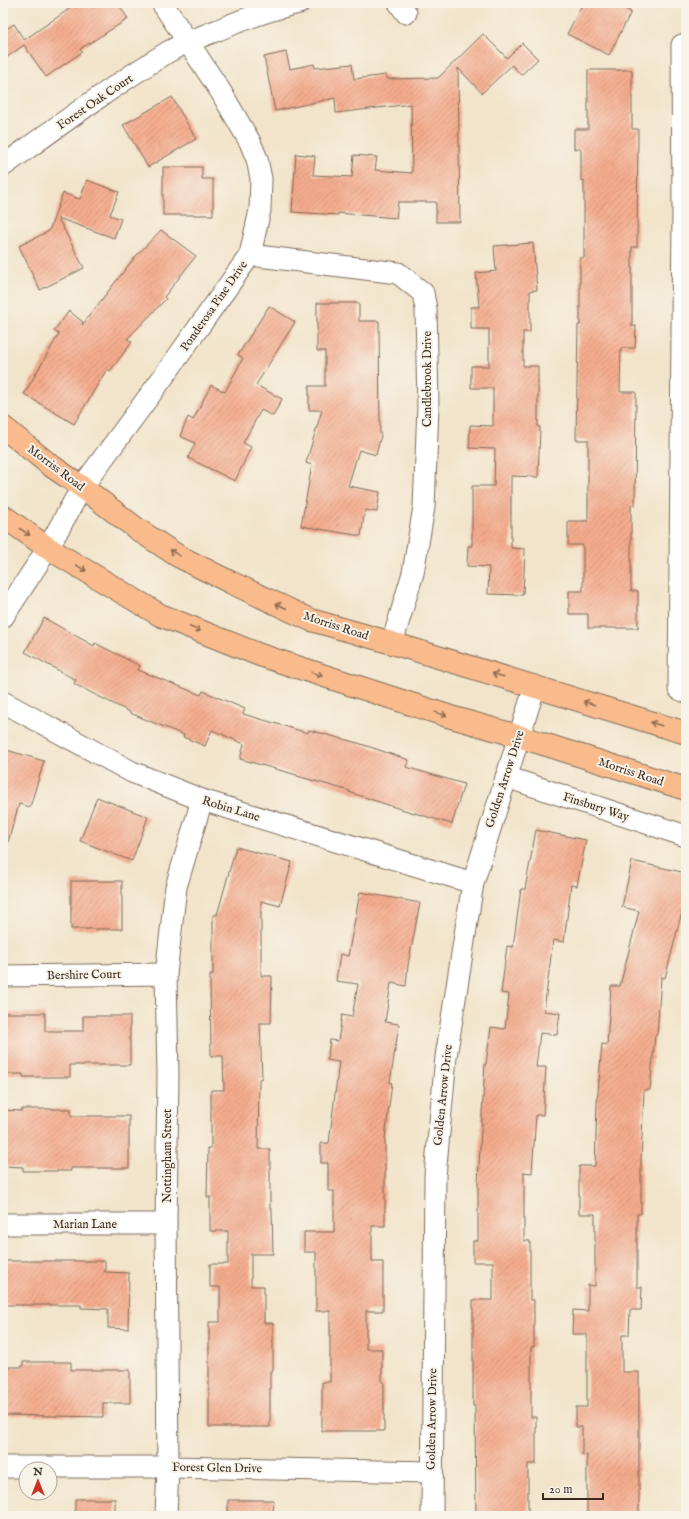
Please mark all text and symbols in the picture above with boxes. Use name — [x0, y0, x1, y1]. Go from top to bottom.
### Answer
street label: Forest Oak Court — [54, 71, 136, 133]
street label: Ponderosa Pine Drive — [177, 257, 251, 354]
street label: Candlebrook Drive — [420, 331, 435, 427]
street label: Morriss Road — [24, 442, 88, 495]
one-way arrow — [20, 528, 31, 536]
one-way arrow — [170, 549, 181, 557]
one-way arrow — [75, 564, 87, 572]
one-way arrow — [275, 602, 287, 609]
street label: Morriss Road — [301, 608, 371, 644]
one-way arrow — [189, 626, 201, 634]
one-way arrow — [311, 671, 324, 678]
one-way arrow — [492, 671, 505, 678]
one-way arrow — [583, 699, 596, 706]
one-way arrow — [434, 711, 447, 718]
one-way arrow — [650, 720, 663, 727]
street label: Golden Arrow Drive — [482, 728, 528, 830]
street label: Morriss Road — [596, 754, 666, 790]
street label: Finsbury Way — [561, 789, 631, 825]
street label: Robin Lane — [200, 793, 262, 825]
street label: Bershire Court — [47, 967, 121, 983]
street label: Golden Arrow Drive — [430, 1043, 456, 1146]
street label: Nottingham Street — [160, 1109, 175, 1203]
street label: Marian Lane — [53, 1217, 117, 1232]
street label: Golden Arrow Drive — [424, 1367, 440, 1470]
street label: Forest Glen Drive — [172, 1460, 263, 1476]
north arrow — [18, 1461, 58, 1501]
text: N — [32, 1465, 43, 1479]
scale bar — [543, 1475, 603, 1501]
text: 20 m — [549, 1482, 572, 1497]

